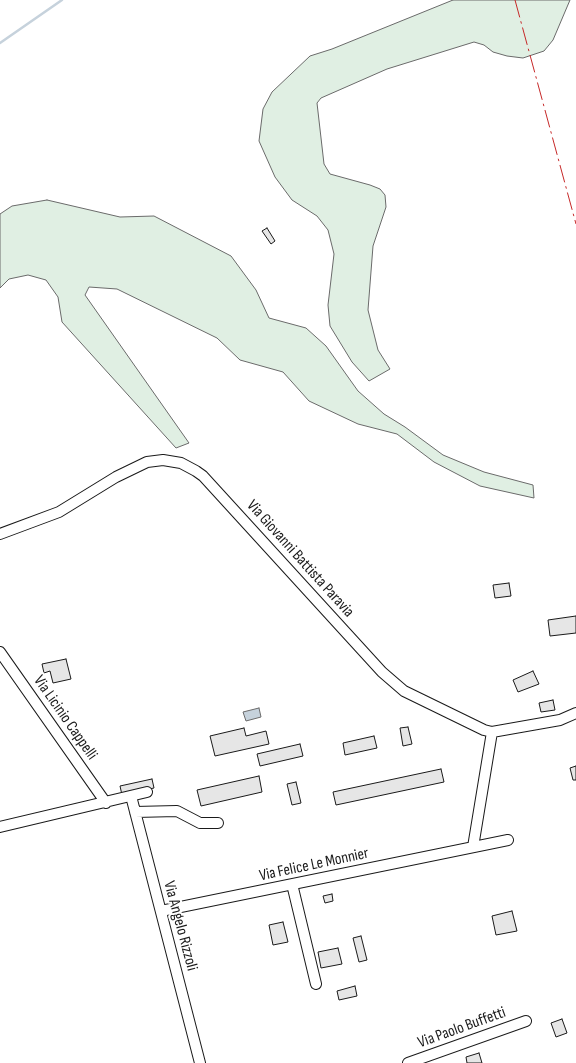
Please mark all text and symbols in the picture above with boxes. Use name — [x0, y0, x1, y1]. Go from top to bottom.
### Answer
street label: Via Giovanni Battista Paravia — [242, 496, 358, 622]
street label: Via Licinio Cappelli — [29, 672, 101, 764]
street label: Via Felice Le Monnier — [258, 844, 370, 886]
street label: Via Angelo Rizzoli — [159, 879, 201, 973]
street label: Via Paolo Buffetti — [415, 1003, 509, 1053]

